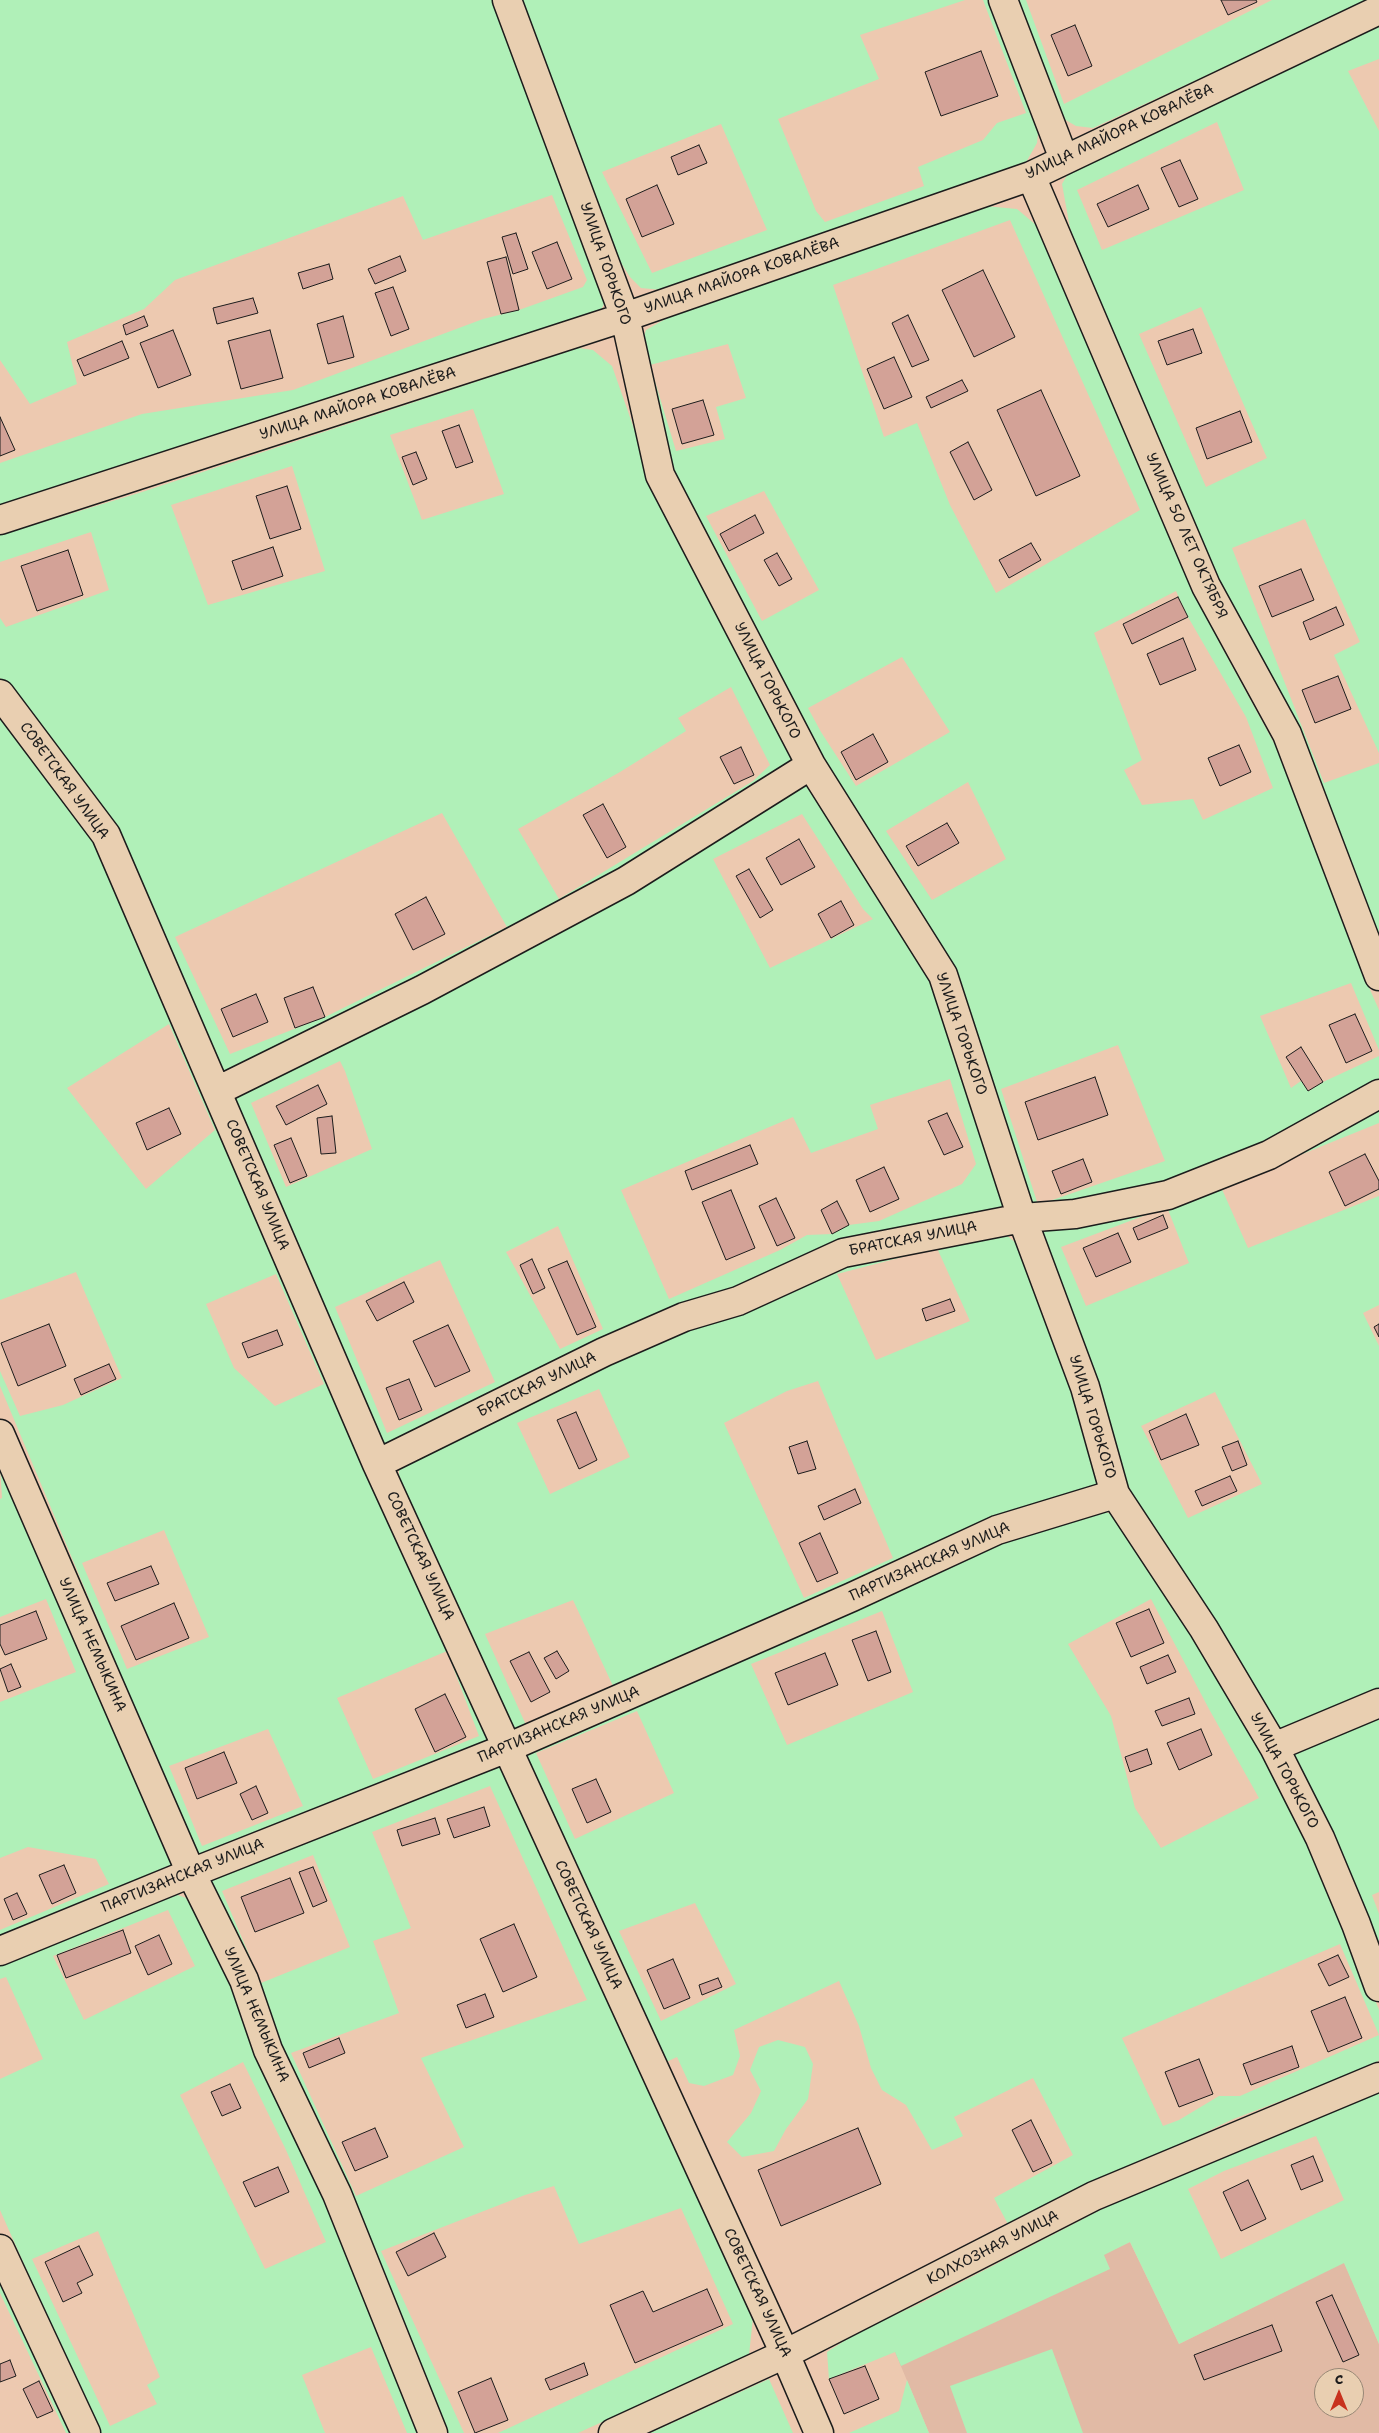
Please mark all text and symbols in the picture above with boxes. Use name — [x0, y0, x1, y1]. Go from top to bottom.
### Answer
street label: УЛИЦА МАЙОРА КОВАЛЁВА — [1023, 80, 1217, 184]
street label: УЛИЦА ГОРЬКОГО — [576, 200, 634, 328]
street label: УЛИЦА МАЙОРА КОВАЛЁВА — [642, 234, 842, 318]
street label: УЛИЦА МАЙОРА КОВАЛЁВА — [258, 364, 458, 444]
street label: УЛИЦА 50 ЛЕТ ОКТЯБРЯ — [1141, 450, 1231, 622]
street label: УЛИЦА ГОРЬКОГО — [730, 620, 804, 742]
street label: СОВЕТСКАЯ УЛИЦА — [15, 719, 113, 843]
street label: УЛИЦА ГОРЬКОГО — [932, 970, 990, 1098]
street label: СОВЕТСКАЯ УЛИЦА — [221, 1117, 293, 1253]
street label: БРАТСКАЯ УЛИЦА — [847, 1218, 979, 1260]
street label: БРАТСКАЯ УЛИЦА — [475, 1348, 599, 1422]
street label: УЛИЦА ГОРЬКОГО — [1065, 1353, 1119, 1481]
street label: СОВЕТСКАЯ УЛИЦА — [382, 1488, 458, 1624]
street label: ПАРТИЗАНСКАЯ УЛИЦА — [847, 1518, 1013, 1606]
street label: УЛИЦА НЕМЫКИНА — [54, 1575, 130, 1715]
street label: ПАРТИЗАНСКАЯ УЛИЦА — [475, 1683, 643, 1767]
street label: УЛИЦА ГОРЬКОГО — [1246, 1710, 1322, 1832]
street label: ПАРТИЗАНСКАЯ УЛИЦА — [99, 1835, 267, 1917]
street label: СОВЕТСКАЯ УЛИЦА — [550, 1857, 626, 1993]
street label: УЛИЦА НЕМЫКИНА — [219, 1945, 293, 2085]
street label: КОЛХОЗНАЯ УЛИЦА — [924, 2207, 1062, 2289]
street label: СОВЕТСКАЯ УЛИЦА — [719, 2225, 795, 2361]
north arrow — [1314, 2368, 1364, 2418]
text: С — [1335, 2370, 1343, 2388]

